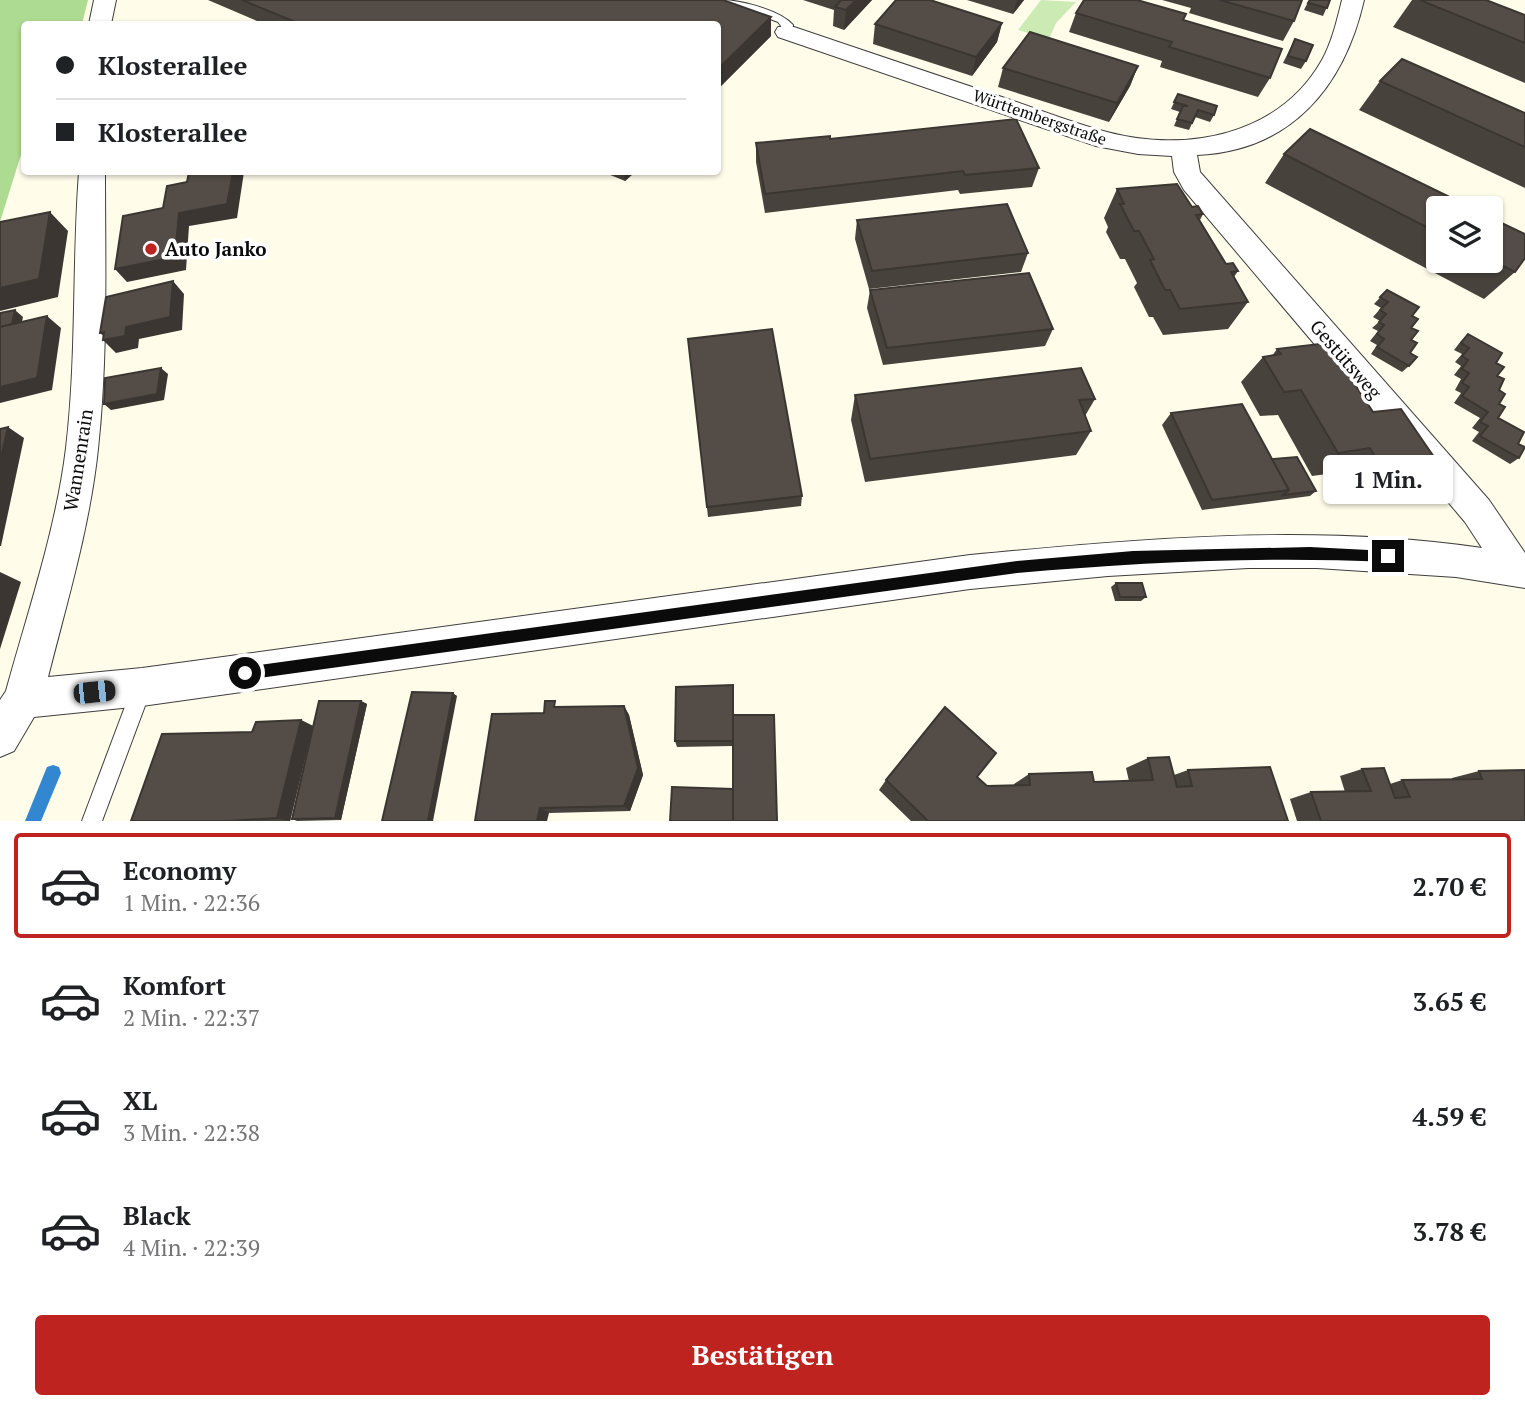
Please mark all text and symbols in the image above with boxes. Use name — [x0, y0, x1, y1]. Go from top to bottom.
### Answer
text: Klosterallee — [98, 48, 248, 82]
street label: Württembergstraße — [970, 84, 1110, 150]
text: Klosterallee — [98, 115, 248, 149]
map controls — [1426, 196, 1503, 273]
button: layers — [1426, 196, 1503, 273]
place label: Auto Janko — [165, 236, 267, 261]
marker: Auto Janko — [143, 241, 159, 257]
street label: Gestütsweg — [1305, 314, 1388, 404]
street label: Wannenrain — [57, 407, 98, 513]
callout: 1 Min. — [1323, 454, 1453, 504]
text: 1 Min. — [1353, 464, 1423, 495]
route end — [1372, 540, 1404, 572]
route start — [229, 657, 261, 689]
car — [73, 679, 116, 705]
text: Economy — [123, 853, 236, 887]
icon: car — [39, 854, 102, 917]
text: 2.70 € — [1413, 869, 1486, 903]
text: 1 Min. · 22:36 — [123, 887, 260, 918]
text: Komfort — [123, 968, 226, 1002]
icon: car — [39, 969, 102, 1032]
text: 3.65 € — [1413, 984, 1486, 1018]
text: 2 Min. · 22:37 — [123, 1002, 260, 1033]
text: XL — [123, 1083, 157, 1117]
icon: car — [39, 1084, 102, 1147]
text: 4.59 € — [1413, 1099, 1486, 1133]
text: 3 Min. · 22:38 — [123, 1117, 260, 1148]
text: Black — [123, 1198, 191, 1232]
icon: car — [39, 1199, 102, 1262]
text: 3.78 € — [1413, 1214, 1486, 1248]
text: 4 Min. · 22:39 — [123, 1232, 260, 1263]
button: Bestätigen — [35, 1315, 1490, 1395]

